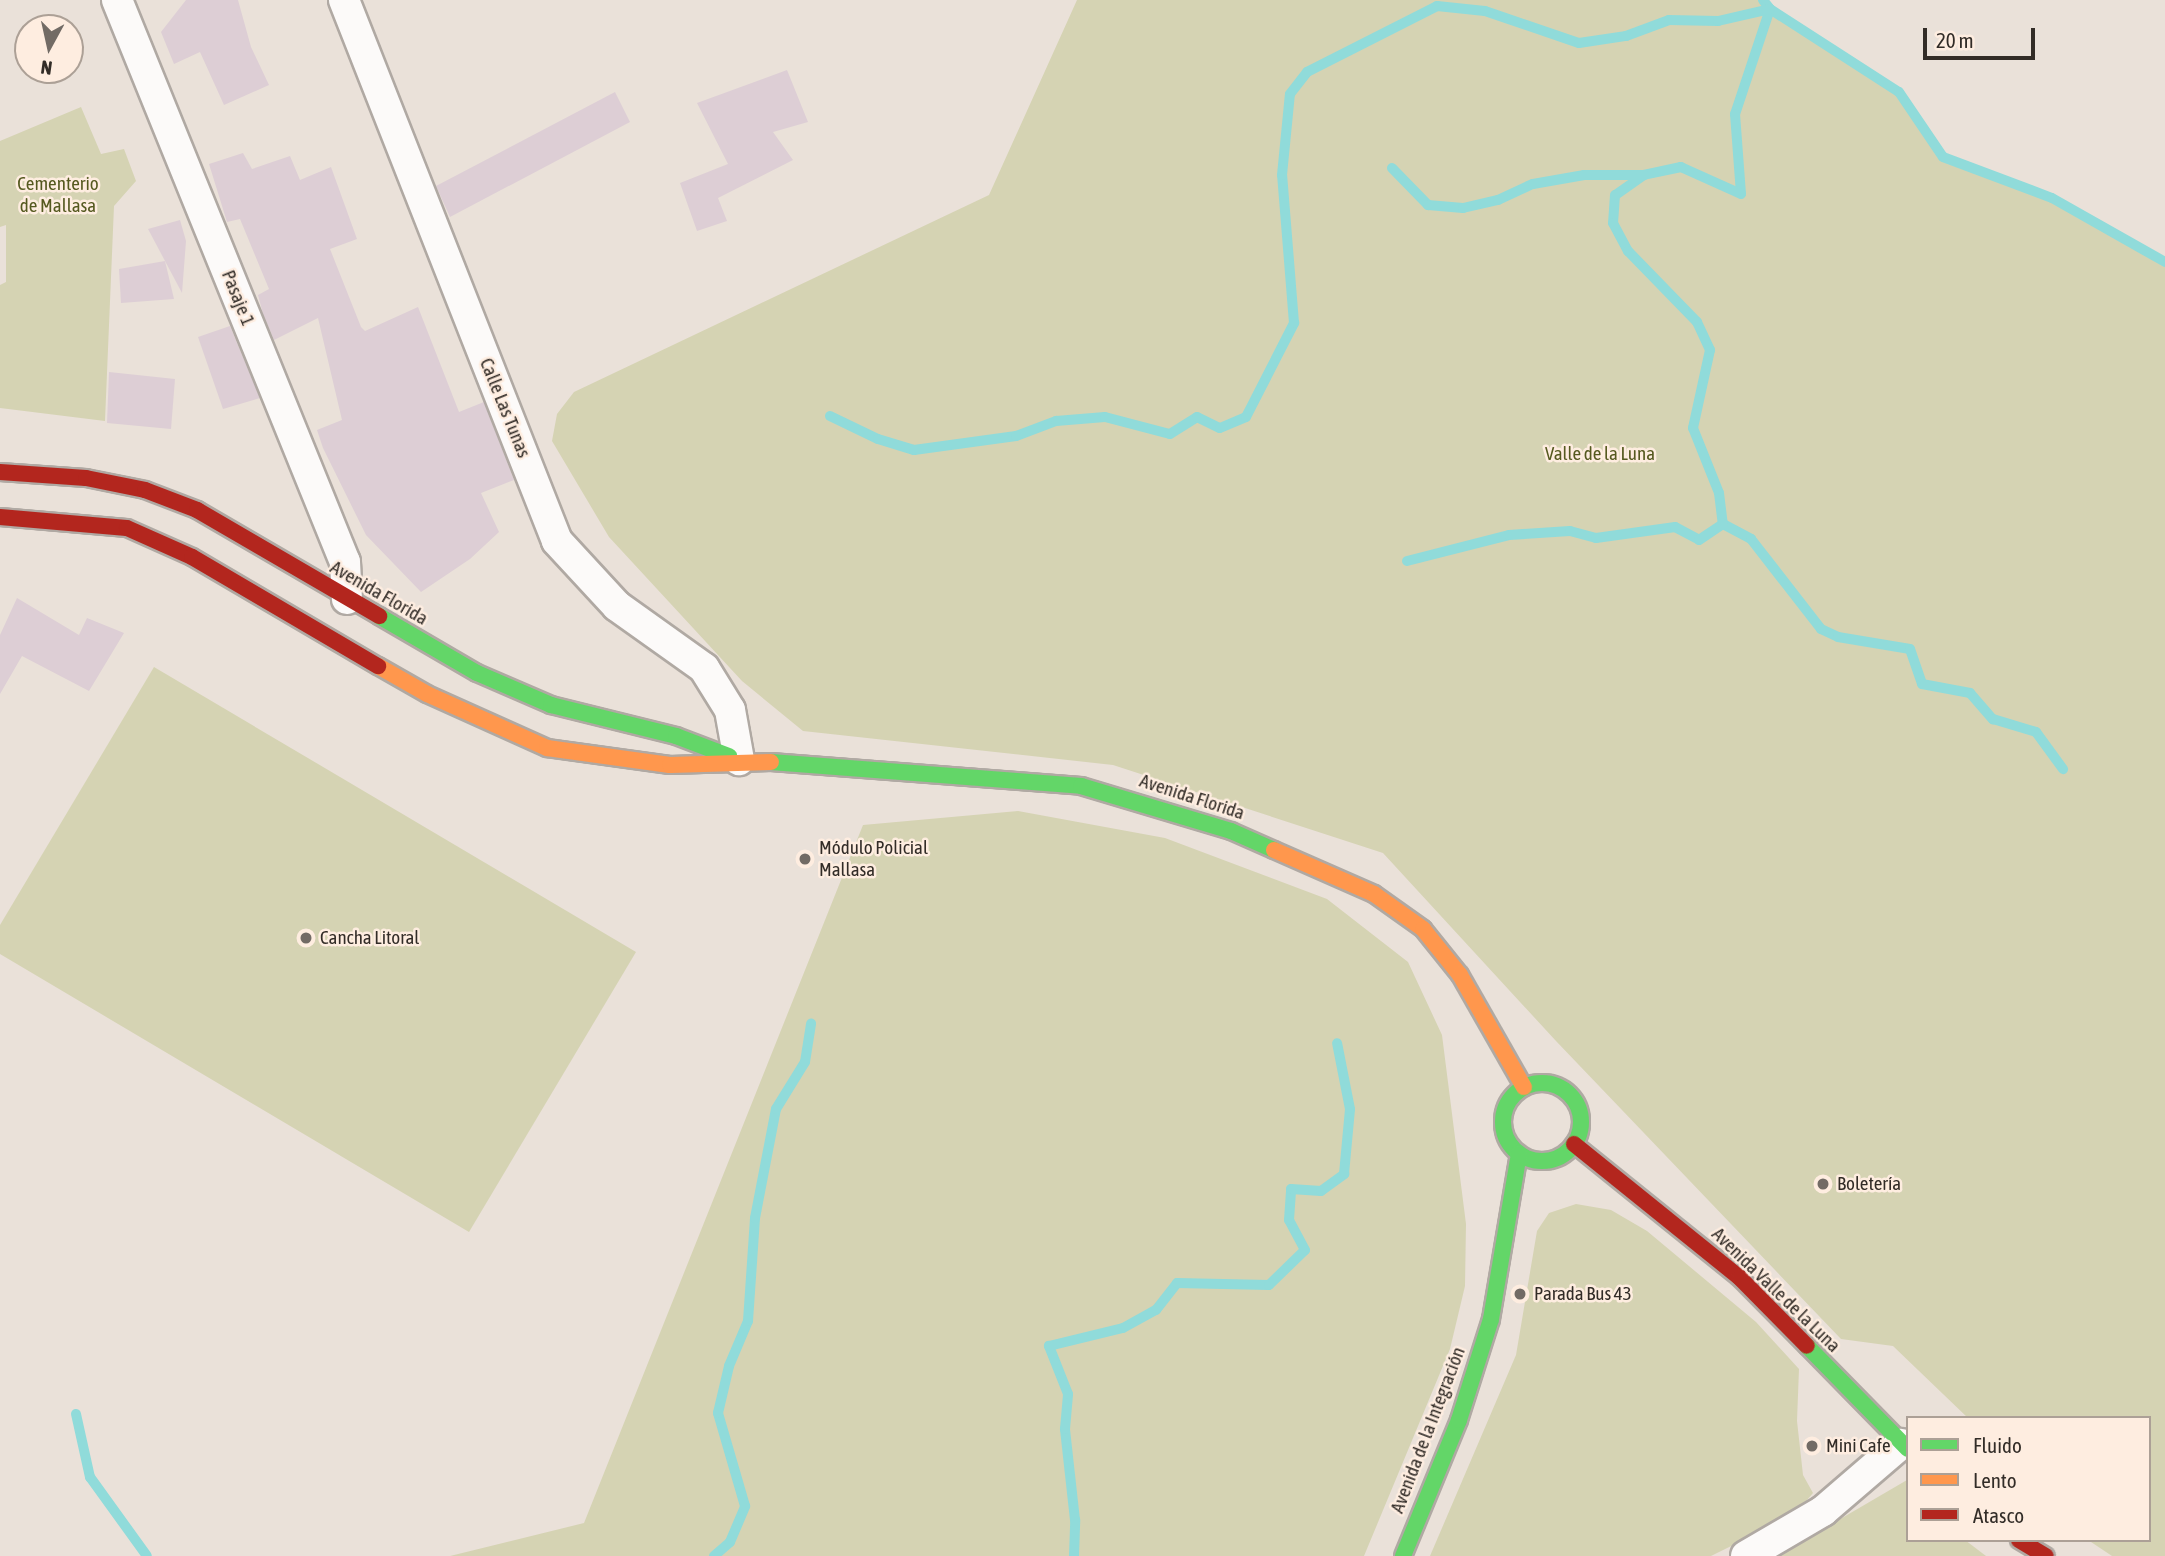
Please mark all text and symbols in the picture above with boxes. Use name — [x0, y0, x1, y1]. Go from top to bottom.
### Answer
north arrow — [14, 14, 84, 84]
scale bar — [1927, 14, 2039, 58]
text: 20 m — [1936, 28, 1974, 52]
text: N — [39, 56, 53, 79]
park label: Cementerio de Mallasa — [17, 173, 99, 217]
street label: Pasaje 1 — [217, 267, 259, 329]
street label: Calle Las Tunas — [475, 355, 535, 461]
park label: Valle de la Luna — [1545, 443, 1655, 465]
street label: Avenida Florida — [326, 556, 432, 630]
street label: Avenida Florida — [1137, 769, 1247, 825]
place label: Módulo Policial Mallasa — [819, 837, 928, 881]
marker: Módulo Policial Mallasa — [797, 851, 813, 867]
place label: Cancha Litoral — [320, 927, 419, 949]
marker: Cancha Litoral — [298, 930, 314, 946]
place label: Boletería — [1837, 1173, 1901, 1195]
marker: Boletería — [1815, 1176, 1831, 1192]
street label: Avenida Valle de la Luna — [1707, 1223, 1845, 1357]
place label: Parada Bus 43 — [1534, 1283, 1632, 1305]
marker: Parada Bus 43 — [1512, 1286, 1528, 1302]
street label: Avenida de la Integración — [1386, 1344, 1470, 1516]
legend — [1906, 1416, 2151, 1542]
text: Fluido — [1973, 1433, 2022, 1457]
place label: Mini Cafe — [1826, 1435, 1891, 1457]
marker: Mini Cafe — [1804, 1438, 1820, 1454]
text: Lento — [1973, 1468, 2017, 1492]
text: Atasco — [1973, 1503, 2024, 1527]

